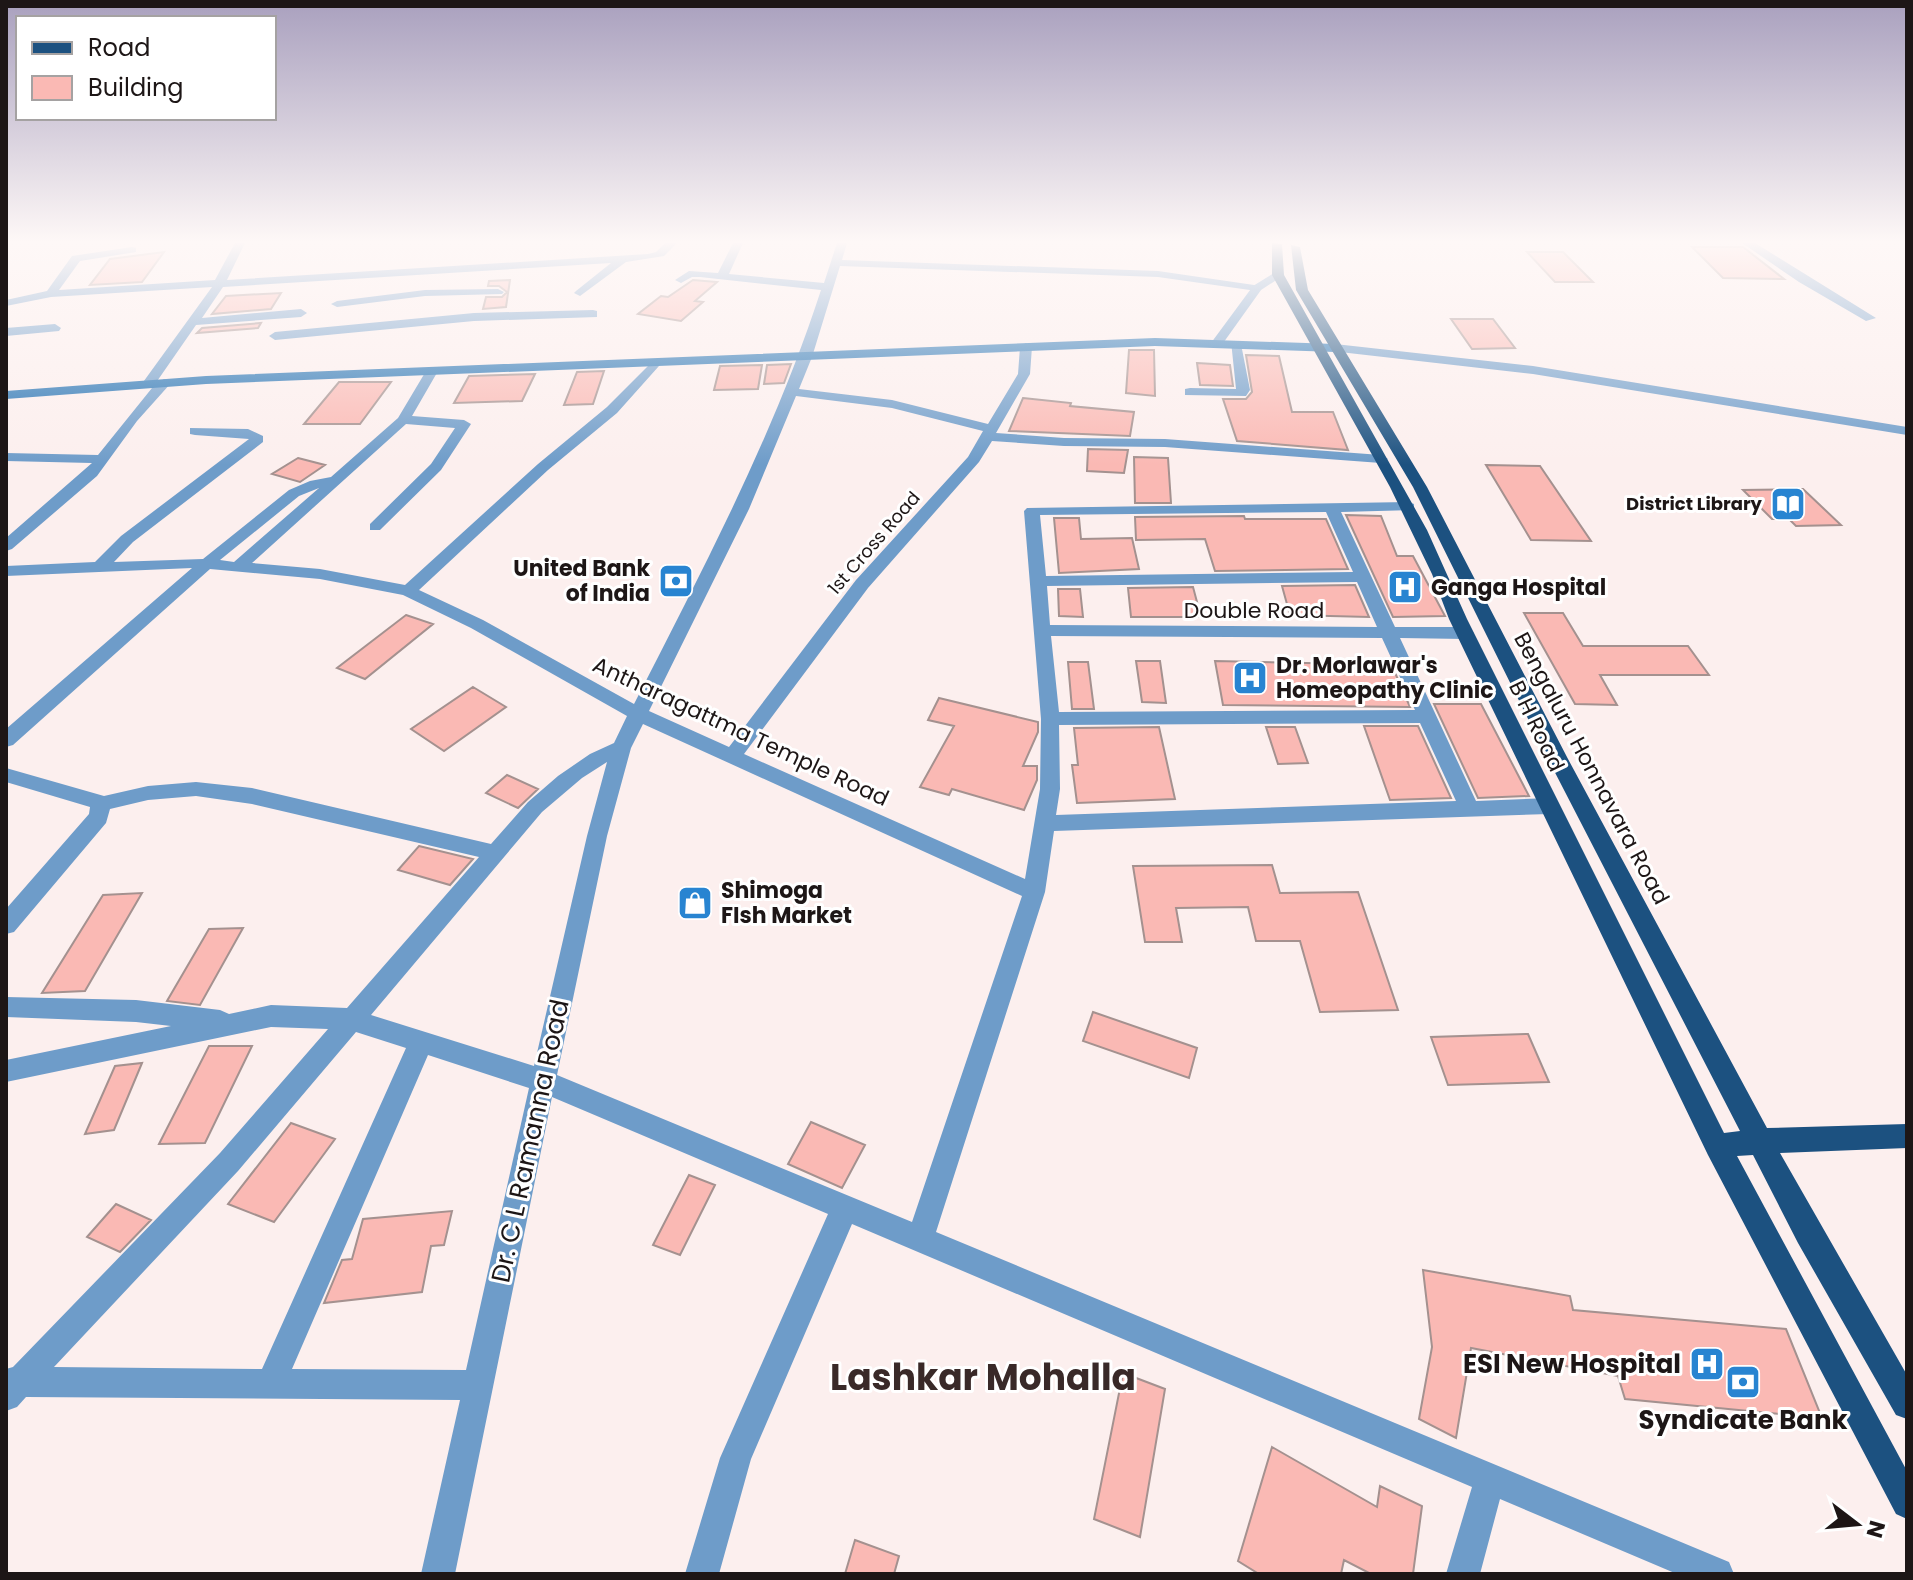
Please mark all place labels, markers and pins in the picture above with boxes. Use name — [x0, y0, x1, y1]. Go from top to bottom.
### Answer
library icon: District Library — [1769, 485, 1807, 523]
place label: District Library — [1626, 491, 1763, 516]
place label: United Bank of India — [513, 553, 650, 609]
bank icon: United Bank of India — [657, 562, 695, 600]
hospital icon: Ganga Hospital — [1386, 568, 1424, 606]
place label: Ganga Hospital — [1431, 572, 1606, 603]
place label: Dr. Morlawar's Homeopathy Clinic — [1276, 650, 1494, 706]
hospital icon: Dr. Morlawar's Homeopathy Clinic — [1231, 659, 1269, 697]
place label: Shimoga FIsh Market — [721, 875, 852, 931]
shop icon: Shimoga FIsh Market — [676, 884, 714, 922]
hospital icon: ESI New Hospital — [1688, 1345, 1726, 1383]
place label: ESI New Hospital — [1463, 1346, 1681, 1382]
bank icon: Syndicate Bank — [1724, 1363, 1762, 1401]
place label: Syndicate Bank — [1638, 1402, 1848, 1438]

